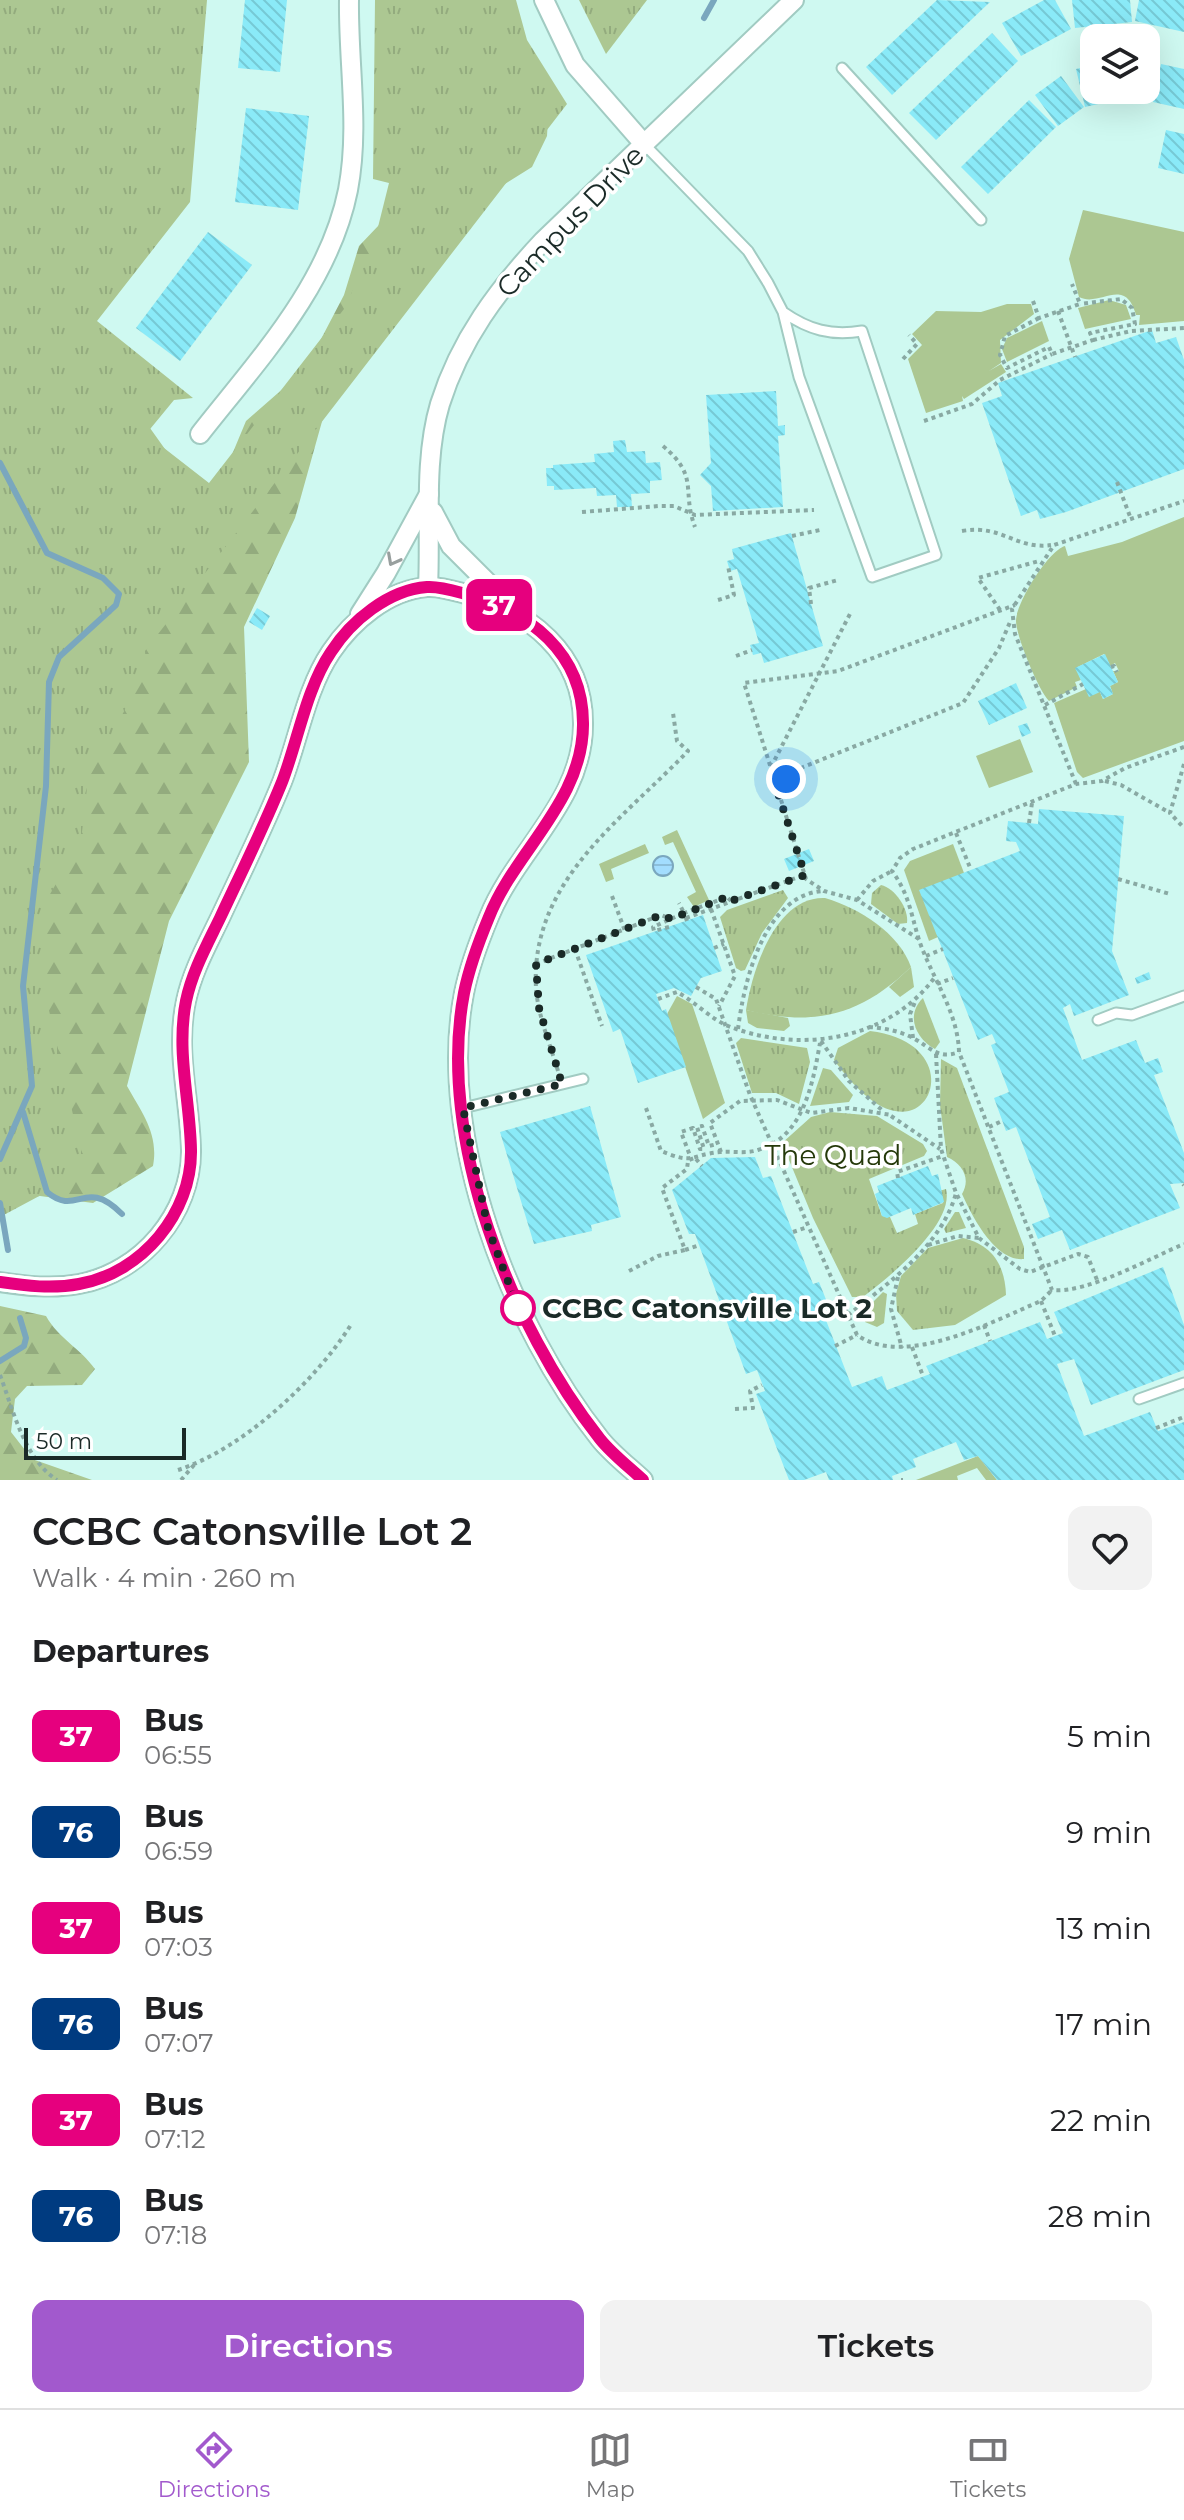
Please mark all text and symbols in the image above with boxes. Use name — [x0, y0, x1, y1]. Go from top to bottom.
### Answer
map controls — [1080, 24, 1160, 104]
button: layers — [1080, 24, 1160, 104]
street label: Campus Drive — [489, 138, 651, 304]
one-way arrow — [388, 552, 403, 566]
line badge: 37 — [463, 579, 535, 631]
text: 37 — [482, 588, 516, 622]
your location — [766, 759, 806, 799]
park label: The Quad — [764, 1138, 902, 1172]
marker: CCBC Catonsville Lot 2 — [501, 1291, 535, 1325]
place label: CCBC Catonsville Lot 2 — [542, 1291, 872, 1325]
scale bar — [24, 1424, 186, 1460]
text: 50 m — [36, 1428, 92, 1455]
button: heart — [1068, 1506, 1152, 1590]
text: CCBC Catonsville Lot 2 — [32, 1508, 472, 1555]
text: Walk · 4 min · 260 m — [32, 1562, 296, 1594]
text: Departures — [32, 1633, 209, 1670]
text: Bus — [144, 1702, 204, 1739]
text: 5 min — [1067, 1718, 1152, 1755]
text: 37 — [59, 1719, 93, 1753]
text: 06:55 — [144, 1739, 212, 1771]
text: Bus — [144, 1798, 204, 1835]
text: 9 min — [1066, 1814, 1152, 1851]
text: 76 — [59, 1815, 93, 1849]
text: 06:59 — [144, 1835, 213, 1867]
text: Bus — [144, 1894, 204, 1931]
text: 13 min — [1056, 1910, 1152, 1947]
text: 37 — [59, 1911, 93, 1945]
text: 07:03 — [144, 1931, 213, 1963]
text: Bus — [144, 1990, 204, 2027]
text: 17 min — [1055, 2006, 1152, 2043]
text: 76 — [59, 2007, 93, 2041]
text: 07:07 — [144, 2027, 214, 2059]
text: Bus — [144, 2086, 204, 2123]
text: 22 min — [1050, 2102, 1152, 2139]
text: 37 — [59, 2103, 93, 2137]
text: 07:12 — [144, 2123, 205, 2155]
text: Bus — [144, 2182, 204, 2219]
text: 28 min — [1048, 2198, 1152, 2235]
text: 76 — [59, 2199, 93, 2233]
text: 07:18 — [144, 2219, 207, 2251]
button: Directions — [32, 2300, 584, 2392]
button: Tickets — [600, 2300, 1152, 2392]
tab: Directions — [158, 2428, 270, 2503]
tab: Map — [586, 2428, 635, 2503]
tab: Tickets — [950, 2428, 1026, 2503]

